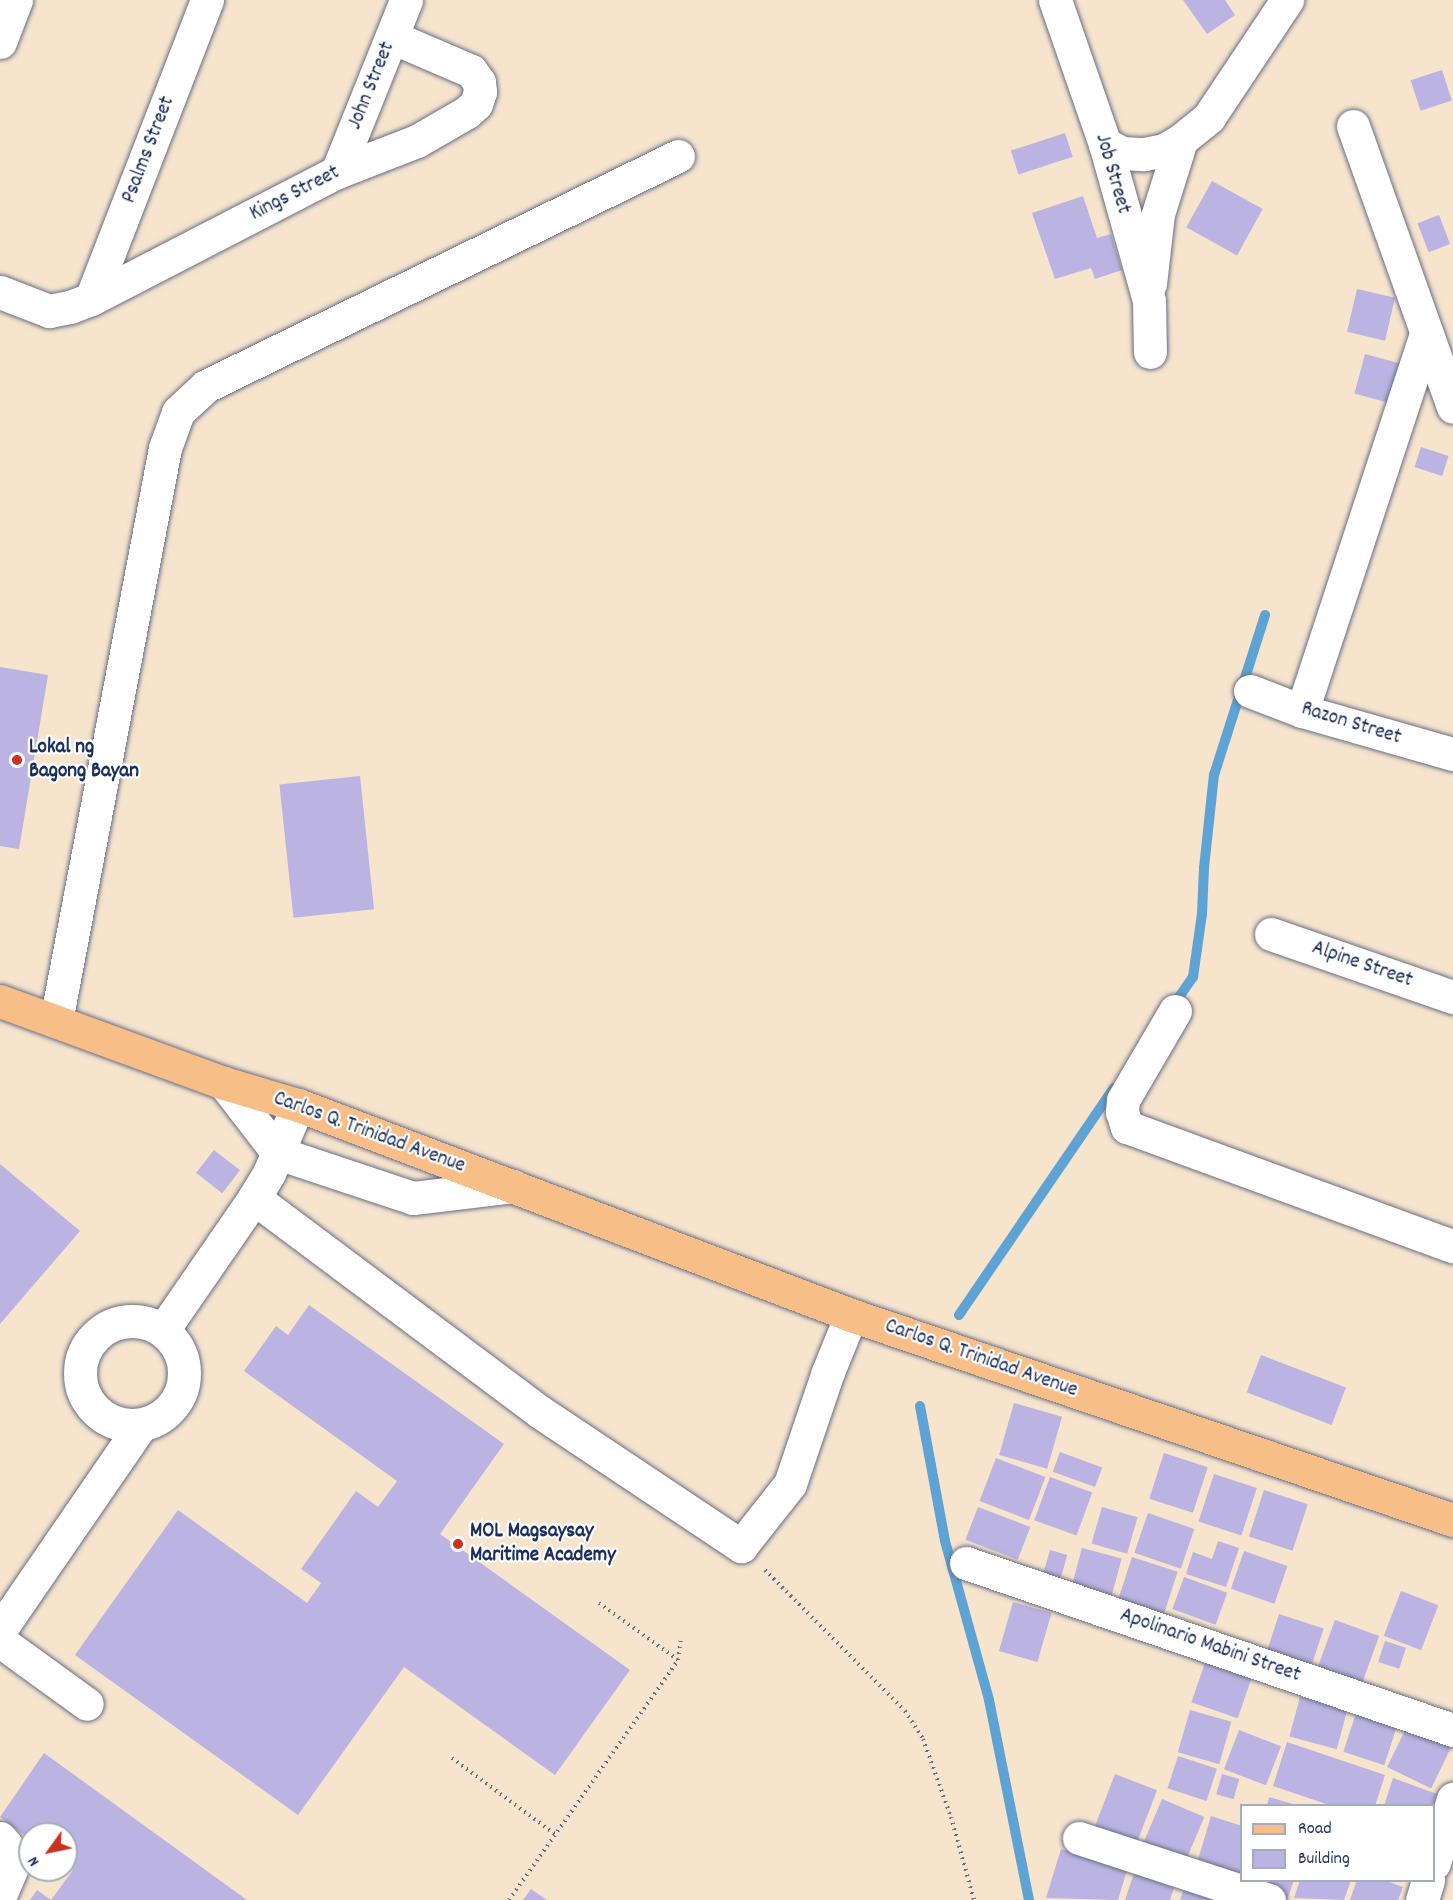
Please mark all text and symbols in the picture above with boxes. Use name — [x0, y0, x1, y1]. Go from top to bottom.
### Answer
street label: John Street — [343, 39, 401, 133]
street label: Psalms Street — [117, 93, 181, 207]
street label: Job Street — [1089, 131, 1135, 217]
street label: Kings Street — [246, 161, 344, 227]
street label: Razon Street — [1298, 697, 1404, 751]
place label: Lokal ng Bagong Bayan — [29, 735, 139, 785]
marker: Lokal ng Bagong Bayan — [10, 753, 24, 767]
street label: Alpine Street — [1308, 936, 1416, 994]
street label: Carlos Q. Trinidad Avenue — [270, 1087, 468, 1179]
street label: Carlos Q. Trinidad Avenue — [881, 1314, 1081, 1404]
place label: MOL Magsaysay Maritime Academy — [470, 1519, 616, 1569]
marker: MOL Magsaysay Maritime Academy — [451, 1537, 465, 1551]
street label: Apolinario Mabini Street — [1116, 1603, 1304, 1689]
legend — [1240, 1804, 1435, 1882]
text: Road — [1298, 1817, 1332, 1842]
north arrow — [18, 1822, 78, 1882]
text: Building — [1298, 1847, 1350, 1872]
text: N — [22, 1851, 46, 1871]

